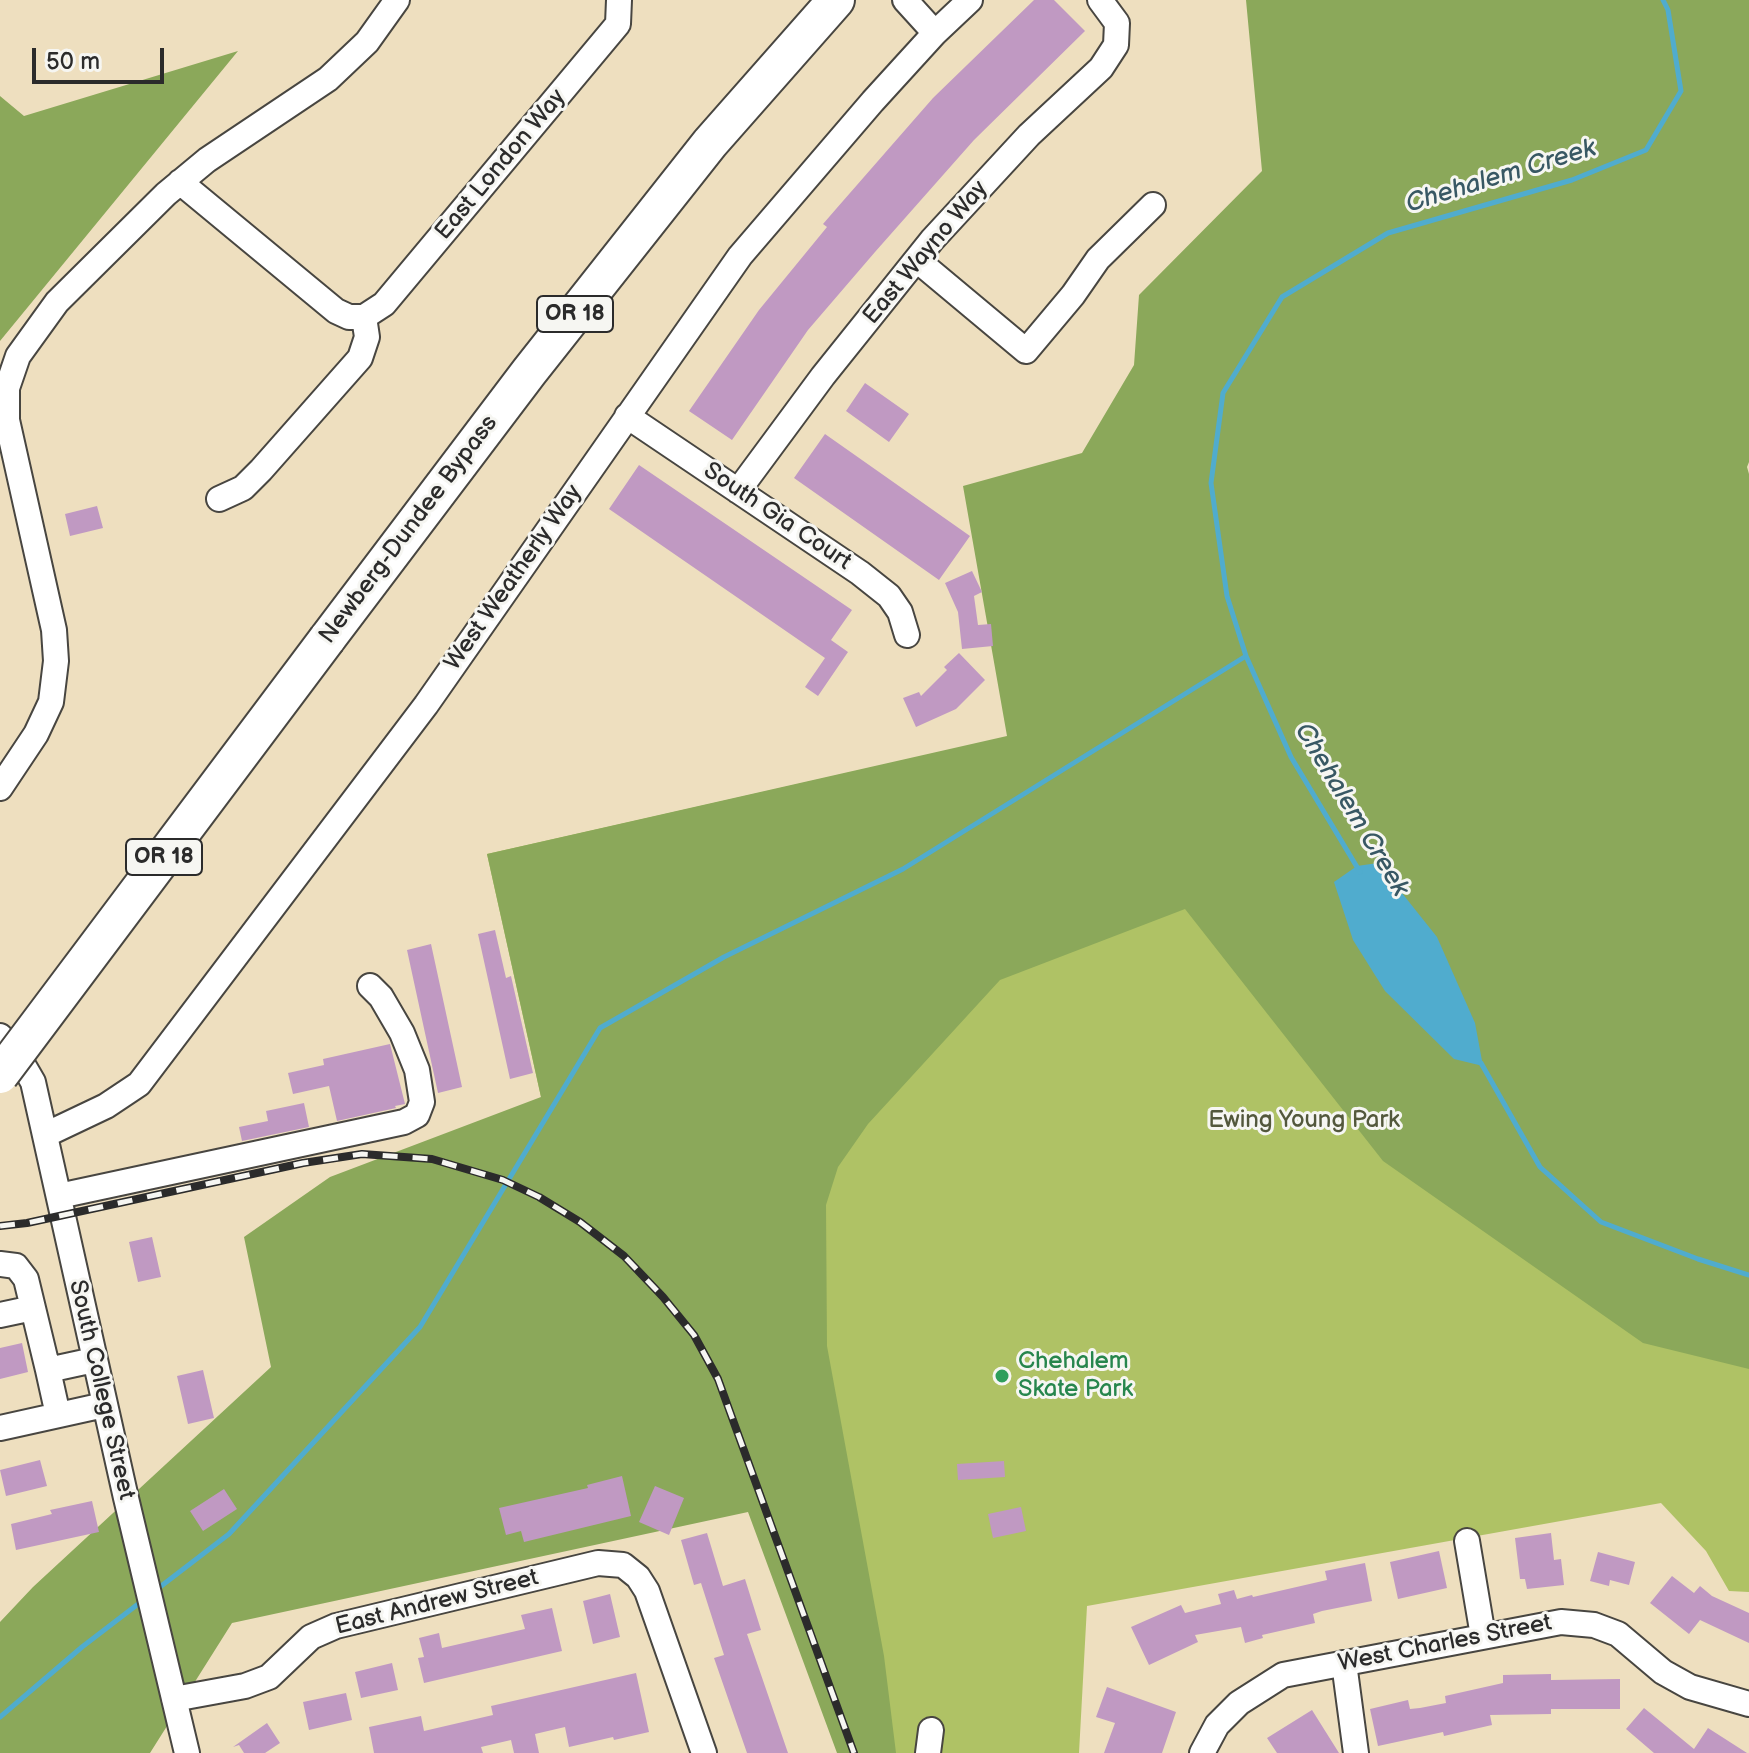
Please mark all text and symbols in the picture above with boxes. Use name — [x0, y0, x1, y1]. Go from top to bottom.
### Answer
scale bar — [36, 32, 168, 82]
text: 50 m — [46, 47, 100, 76]
street label: East London Way — [430, 84, 572, 246]
water label: Chehalem Creek — [1402, 133, 1600, 221]
street label: East Wayno Way — [858, 175, 994, 331]
road number: OR 18 — [537, 296, 613, 332]
street label: Newberg-Dundee Bypass — [314, 410, 504, 650]
street label: South Gia Court — [698, 457, 856, 577]
street label: West Weatherly Way — [439, 480, 589, 676]
water label: Chehalem Creek — [1287, 718, 1415, 902]
road number: OR 18 — [126, 839, 202, 875]
park label: Ewing Young Park — [1208, 1107, 1400, 1135]
street label: South College Street — [62, 1277, 140, 1503]
place label: Chehalem Skate Park — [1018, 1348, 1133, 1404]
marker: Chehalem Skate Park — [993, 1367, 1011, 1385]
street label: East Andrew Street — [333, 1564, 541, 1642]
street label: West Charles Street — [1336, 1609, 1554, 1679]

